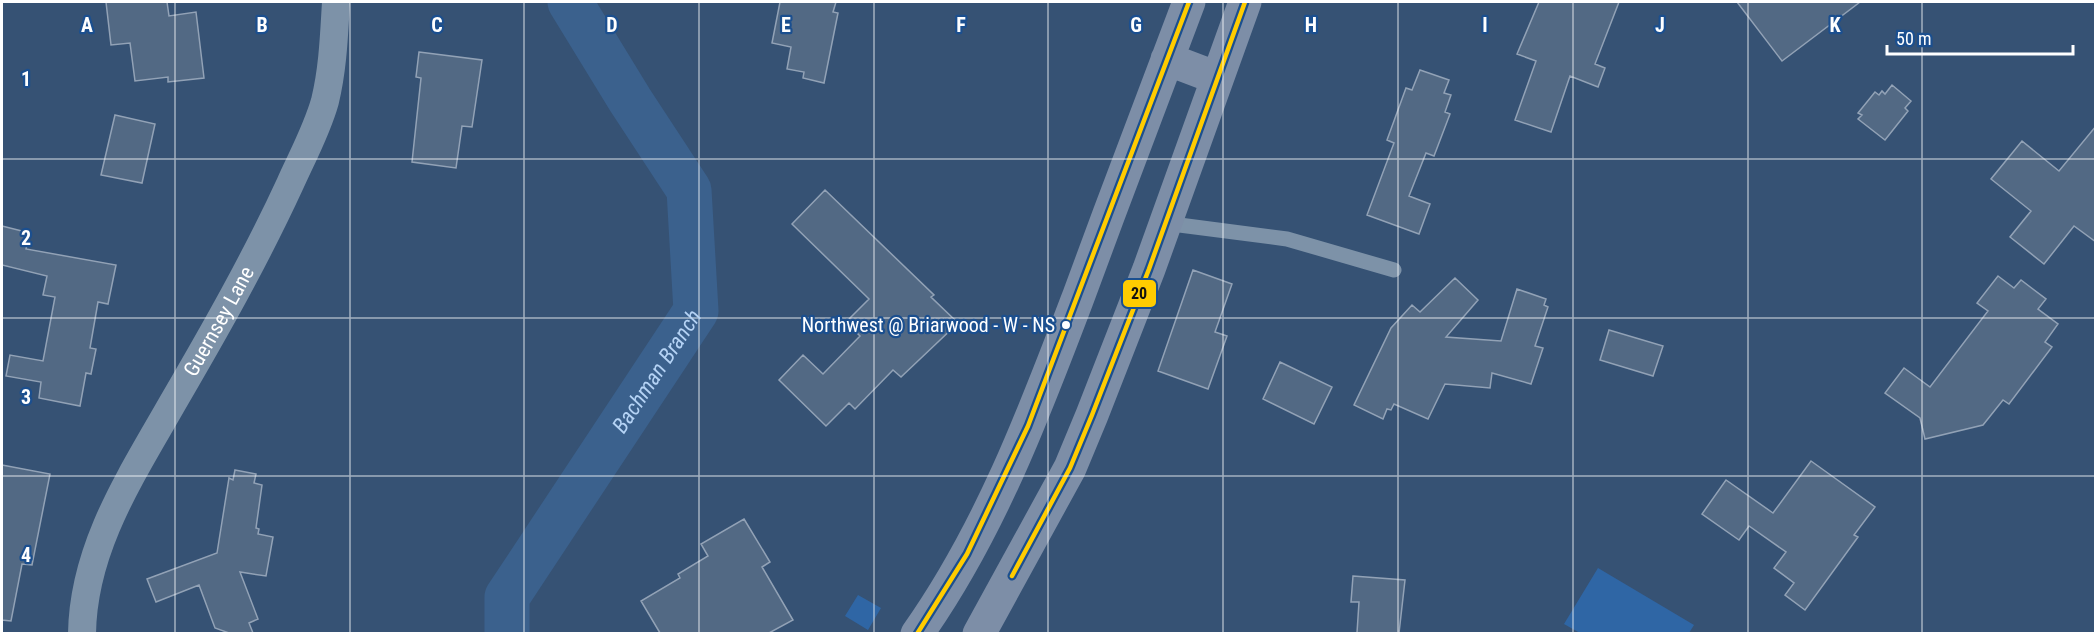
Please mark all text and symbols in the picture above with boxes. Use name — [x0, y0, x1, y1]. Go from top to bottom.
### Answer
text: A — [81, 13, 93, 37]
text: B — [256, 13, 268, 37]
text: C — [431, 13, 443, 37]
text: D — [606, 13, 618, 37]
text: E — [781, 13, 791, 37]
text: F — [956, 13, 966, 37]
text: G — [1130, 13, 1142, 37]
text: H — [1305, 13, 1317, 37]
text: I — [1482, 13, 1488, 37]
text: J — [1655, 13, 1665, 37]
text: K — [1829, 13, 1841, 37]
scale bar — [1887, 18, 2073, 56]
text: 50 m — [1896, 28, 1931, 49]
text: 1 — [21, 67, 31, 91]
text: 2 — [21, 226, 31, 250]
street label: Guernsey Lane — [179, 262, 259, 381]
line badge: 20 — [1122, 279, 1157, 308]
text: 20 — [1131, 284, 1147, 303]
water label: Bachman Branch — [607, 305, 706, 437]
place label: Northwest @ Briarwood - W - NS — [802, 313, 1055, 337]
marker: Northwest @ Briarwood - W - NS — [1060, 319, 1072, 331]
text: 3 — [21, 385, 31, 409]
text: 4 — [21, 543, 31, 567]

